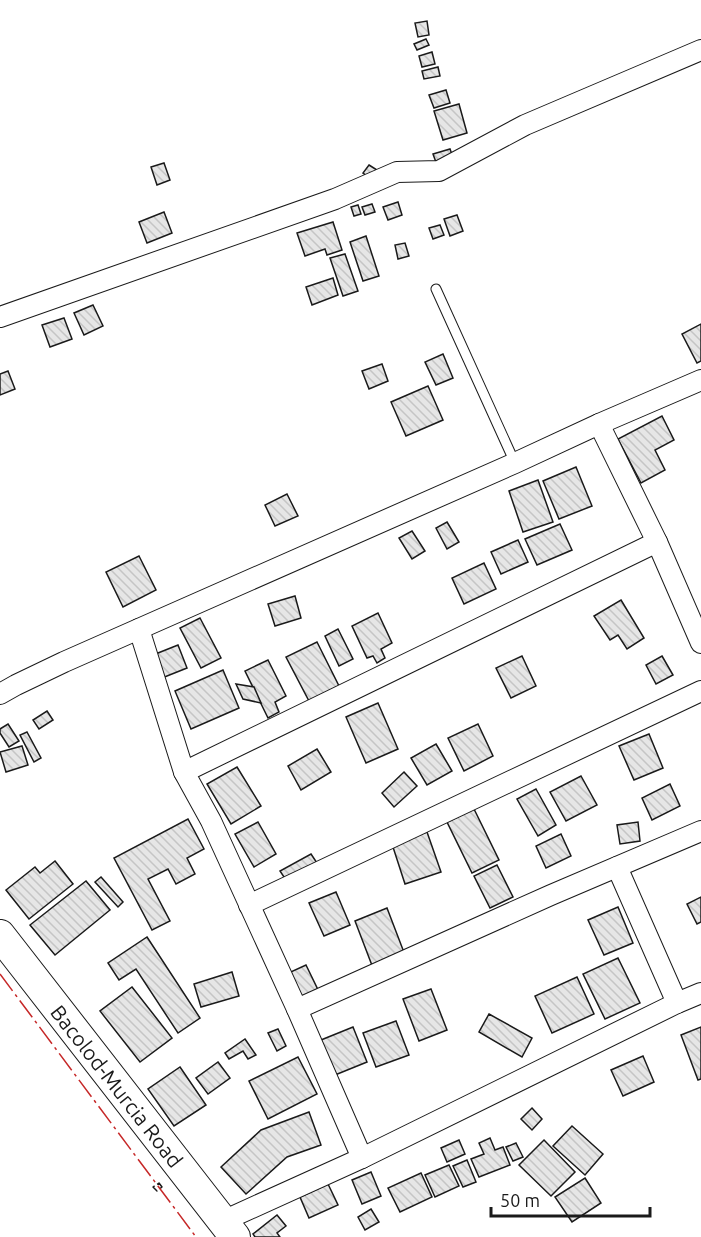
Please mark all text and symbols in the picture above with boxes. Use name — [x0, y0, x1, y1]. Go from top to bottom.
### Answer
street label: Bacolod-Murcia Road — [46, 1000, 188, 1172]
scale bar — [491, 1180, 650, 1218]
text: 50 m — [500, 1190, 540, 1210]

